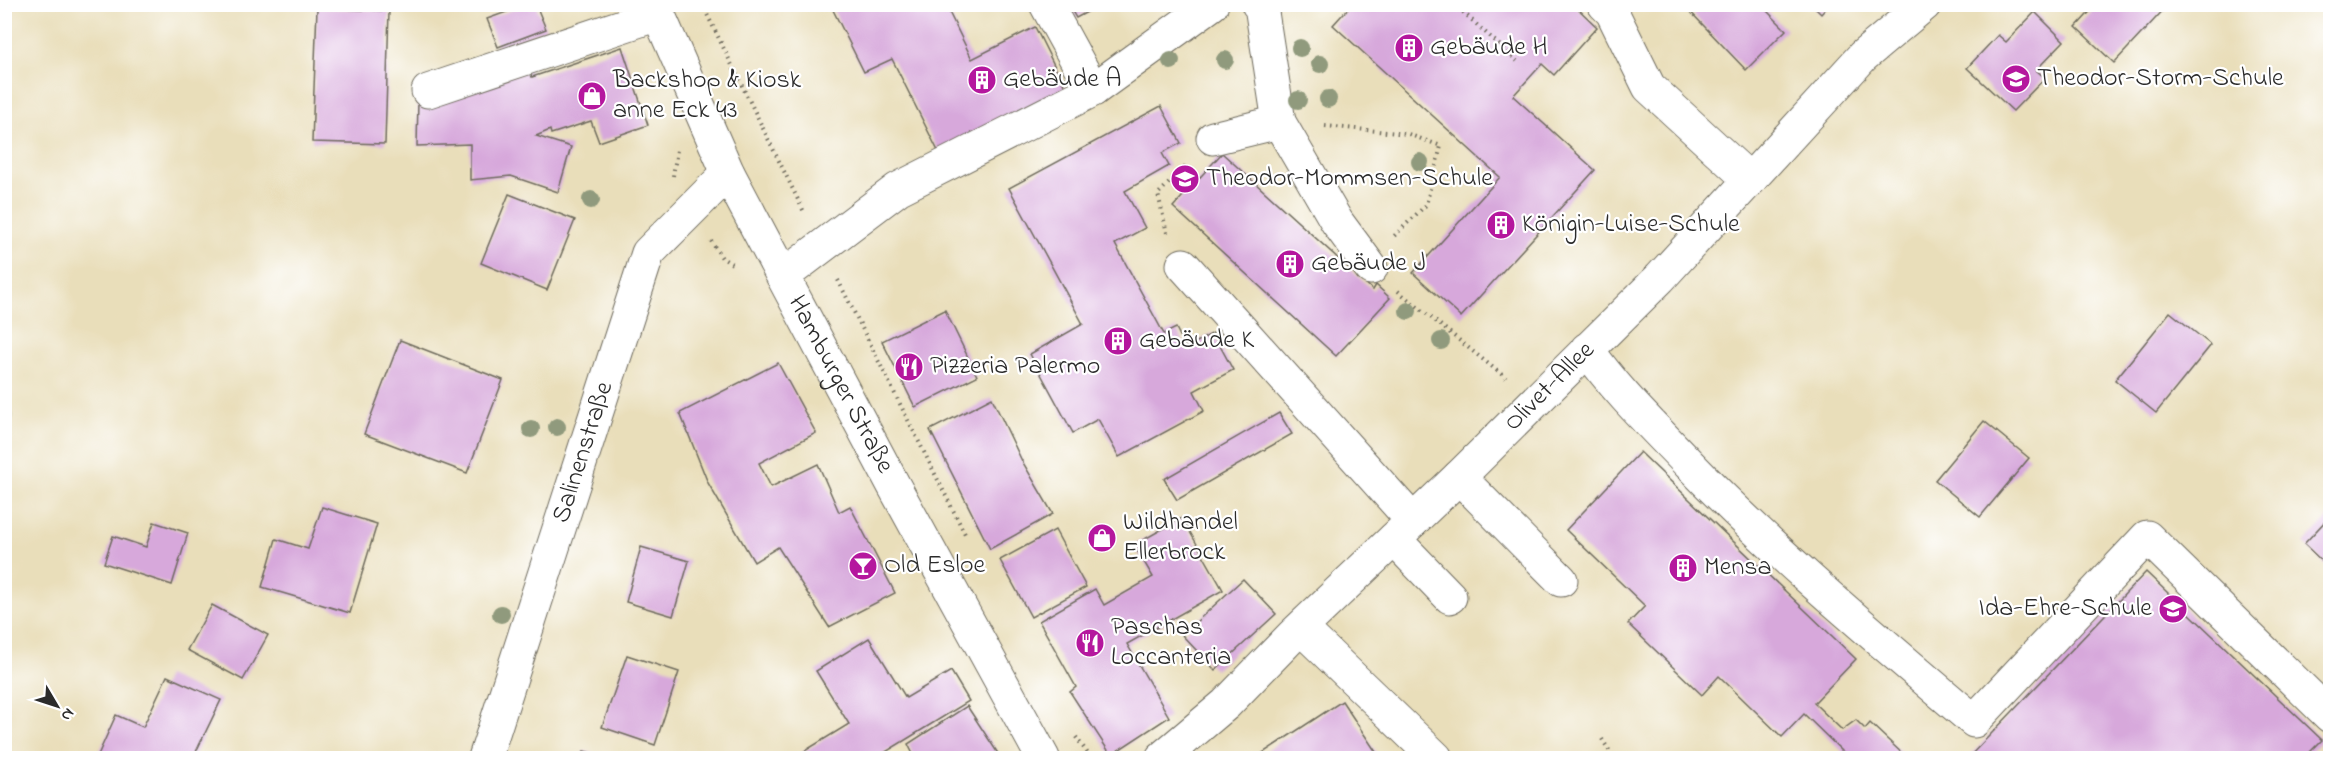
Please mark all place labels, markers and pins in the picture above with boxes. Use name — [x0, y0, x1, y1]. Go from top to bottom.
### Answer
place label: Gebäude H — [1430, 29, 1548, 67]
building icon: Gebäude H — [1393, 32, 1425, 64]
place label: Theodor-Storm-Schule — [2037, 60, 2284, 98]
place label: Gebäude A — [1003, 61, 1121, 99]
place label: Backshop & Kiosk anne Eck 43 — [612, 62, 802, 130]
school or university icon: Theodor-Storm-Schule — [2000, 63, 2032, 95]
building icon: Gebäude A — [966, 64, 998, 96]
shop icon: Backshop & Kiosk anne Eck 43 — [576, 80, 608, 112]
place label: Theodor-Mommsen-Schule — [1206, 160, 1493, 198]
school or university icon: Theodor-Mommsen-Schule — [1169, 163, 1201, 195]
place label: Königin-Luise-Schule — [1522, 206, 1740, 244]
building icon: Königin-Luise-Schule — [1485, 209, 1517, 241]
place label: Gebäude J — [1311, 245, 1426, 283]
building icon: Gebäude J — [1274, 248, 1306, 280]
place label: Gebäude K — [1139, 322, 1254, 360]
building icon: Gebäude K — [1102, 325, 1134, 357]
place label: Pizzeria Palermo — [930, 348, 1100, 386]
restaurant icon: Pizzeria Palermo — [893, 351, 925, 383]
place label: Wildhandel Ellerbrock — [1123, 504, 1238, 572]
shop icon: Wildhandel Ellerbrock — [1086, 522, 1118, 554]
place label: Old Esloe — [884, 547, 985, 585]
place label: Mensa — [1704, 549, 1772, 587]
bar icon: Old Esloe — [847, 550, 879, 582]
building icon: Mensa — [1667, 552, 1699, 584]
place label: Ida-Ehre-Schule — [1979, 590, 2152, 628]
school or university icon: Ida-Ehre-Schule — [2157, 593, 2189, 625]
place label: Paschas Loccanteria — [1111, 609, 1231, 677]
restaurant icon: Paschas Loccanteria — [1074, 627, 1106, 659]

